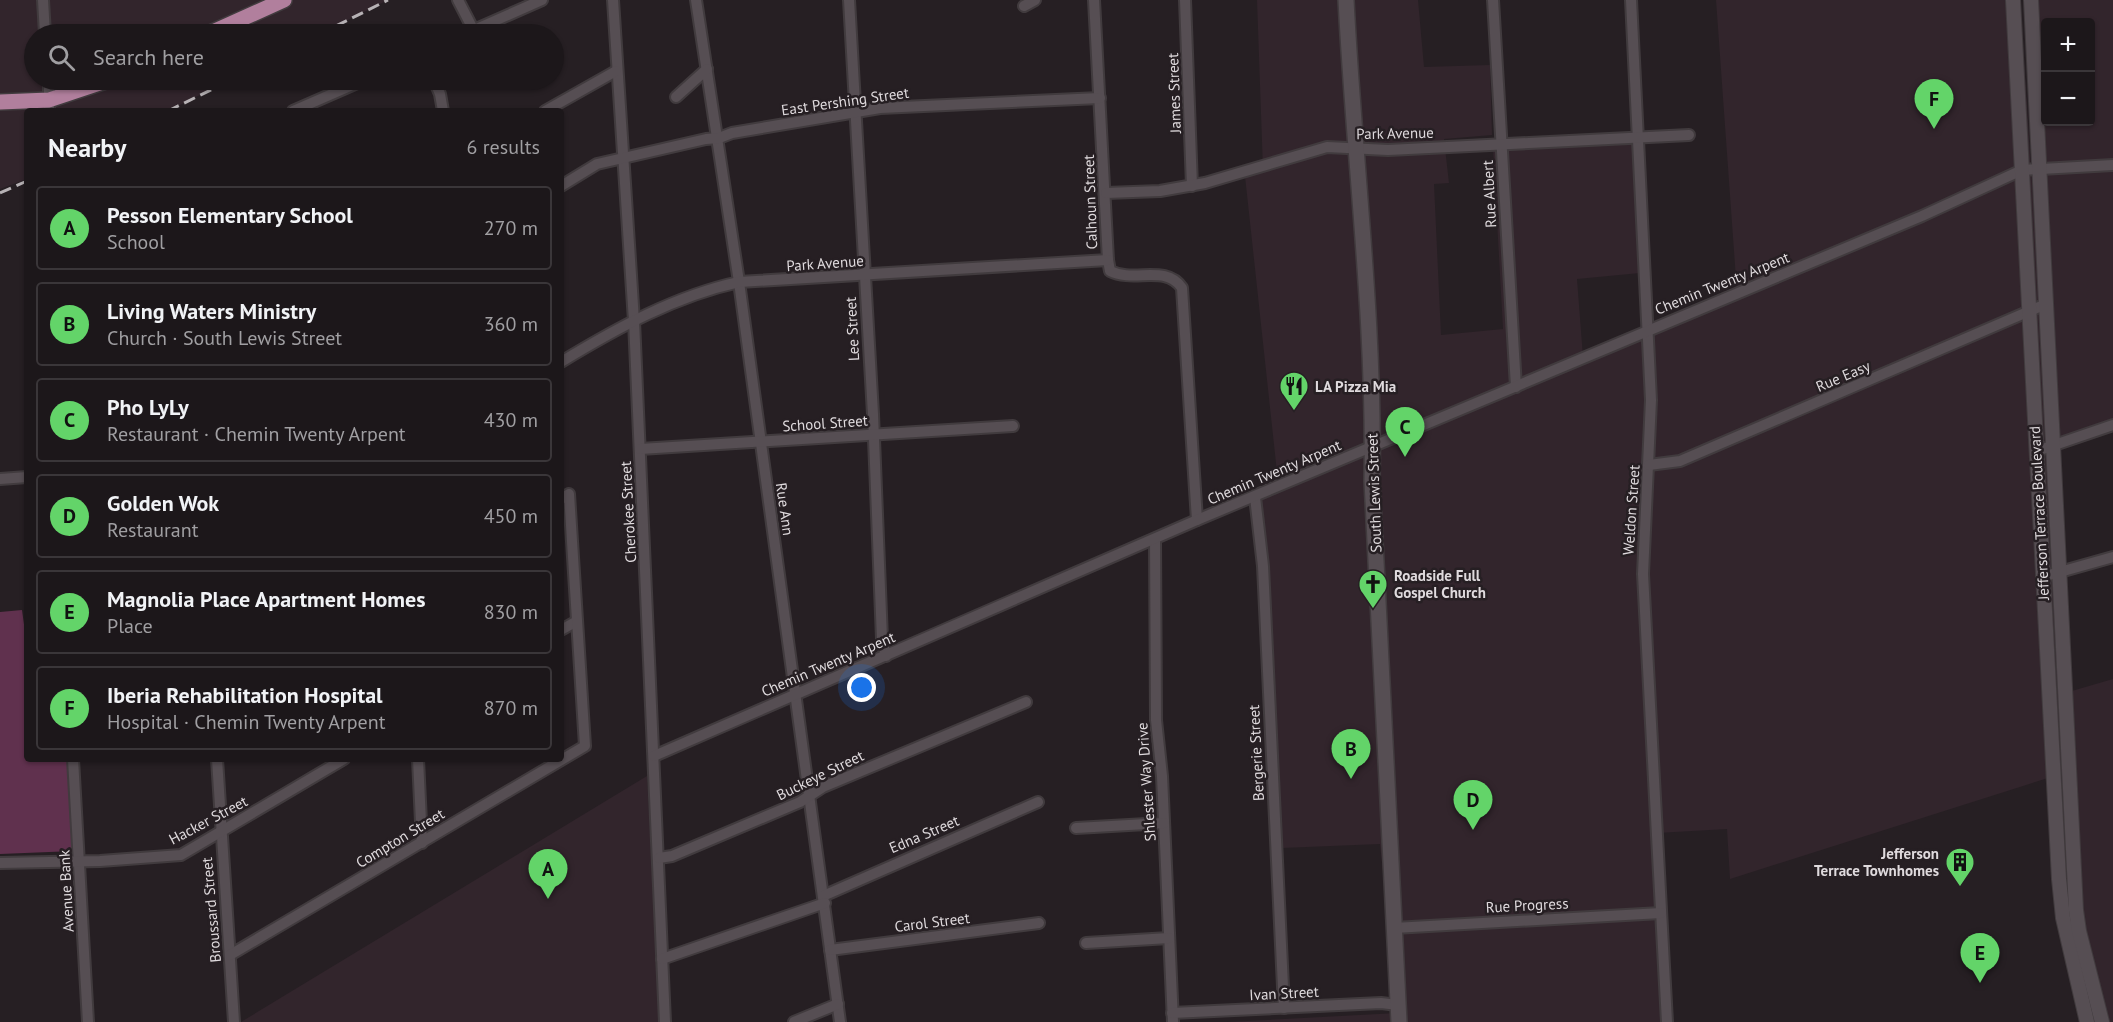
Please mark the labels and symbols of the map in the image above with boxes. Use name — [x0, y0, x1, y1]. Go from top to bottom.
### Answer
street label: James Street — [1163, 53, 1185, 134]
pin: F — [1914, 80, 1954, 129]
street label: East Pershing Street — [780, 83, 910, 119]
street label: Park Avenue — [1356, 123, 1434, 143]
street label: Calhoun Street — [1079, 154, 1101, 250]
street label: Rue Albert — [1478, 160, 1500, 228]
street label: Chemin Twenty Arpent — [1652, 247, 1792, 319]
street label: Park Avenue — [786, 251, 864, 275]
street label: Lee Street — [841, 296, 863, 362]
street label: Rue Easy — [1813, 356, 1873, 396]
restaurant icon: LA Pizza Mia — [1278, 370, 1310, 412]
place label: LA Pizza Mia — [1315, 377, 1396, 396]
pin: C — [1386, 408, 1424, 457]
street label: School Street — [782, 411, 868, 435]
street label: Jefferson Terrace Boulevard — [2025, 425, 2053, 602]
street label: South Lewis Street — [1362, 433, 1386, 553]
street label: Chemin Twenty Arpent — [1204, 435, 1344, 509]
street label: Cherokee Street — [616, 461, 640, 563]
street label: Weldon Street — [1618, 464, 1644, 556]
street label: Rue Ann — [772, 481, 798, 537]
place label: Roadside Full Gospel Church — [1394, 566, 1486, 602]
church icon: Roadside Full Gospel Church — [1357, 568, 1389, 610]
street label: Chemin Twenty Arpent — [758, 627, 898, 701]
your location — [847, 673, 876, 702]
street label: Bergerie Street — [1244, 704, 1268, 802]
street label: Shlester Way Drive — [1132, 722, 1160, 842]
pin: B — [1332, 730, 1370, 779]
street label: Buckeye Street — [773, 746, 867, 804]
pin: D — [1454, 780, 1492, 830]
street label: Hacker Street — [165, 791, 251, 849]
street label: Compton Street — [352, 804, 448, 872]
street label: Edna Street — [886, 811, 962, 857]
place label: Jefferson Terrace Townhomes — [1814, 844, 1939, 880]
building icon: Jefferson Terrace Townhomes — [1944, 846, 1976, 888]
street label: Avenue Bank — [54, 849, 78, 933]
pin: A — [528, 850, 568, 899]
street label: Broussard Street — [197, 857, 225, 963]
street label: Rue Progress — [1485, 893, 1569, 917]
street label: Carol Street — [893, 908, 971, 936]
pin: E — [1960, 934, 2000, 983]
street label: Ivan Street — [1249, 982, 1319, 1004]

